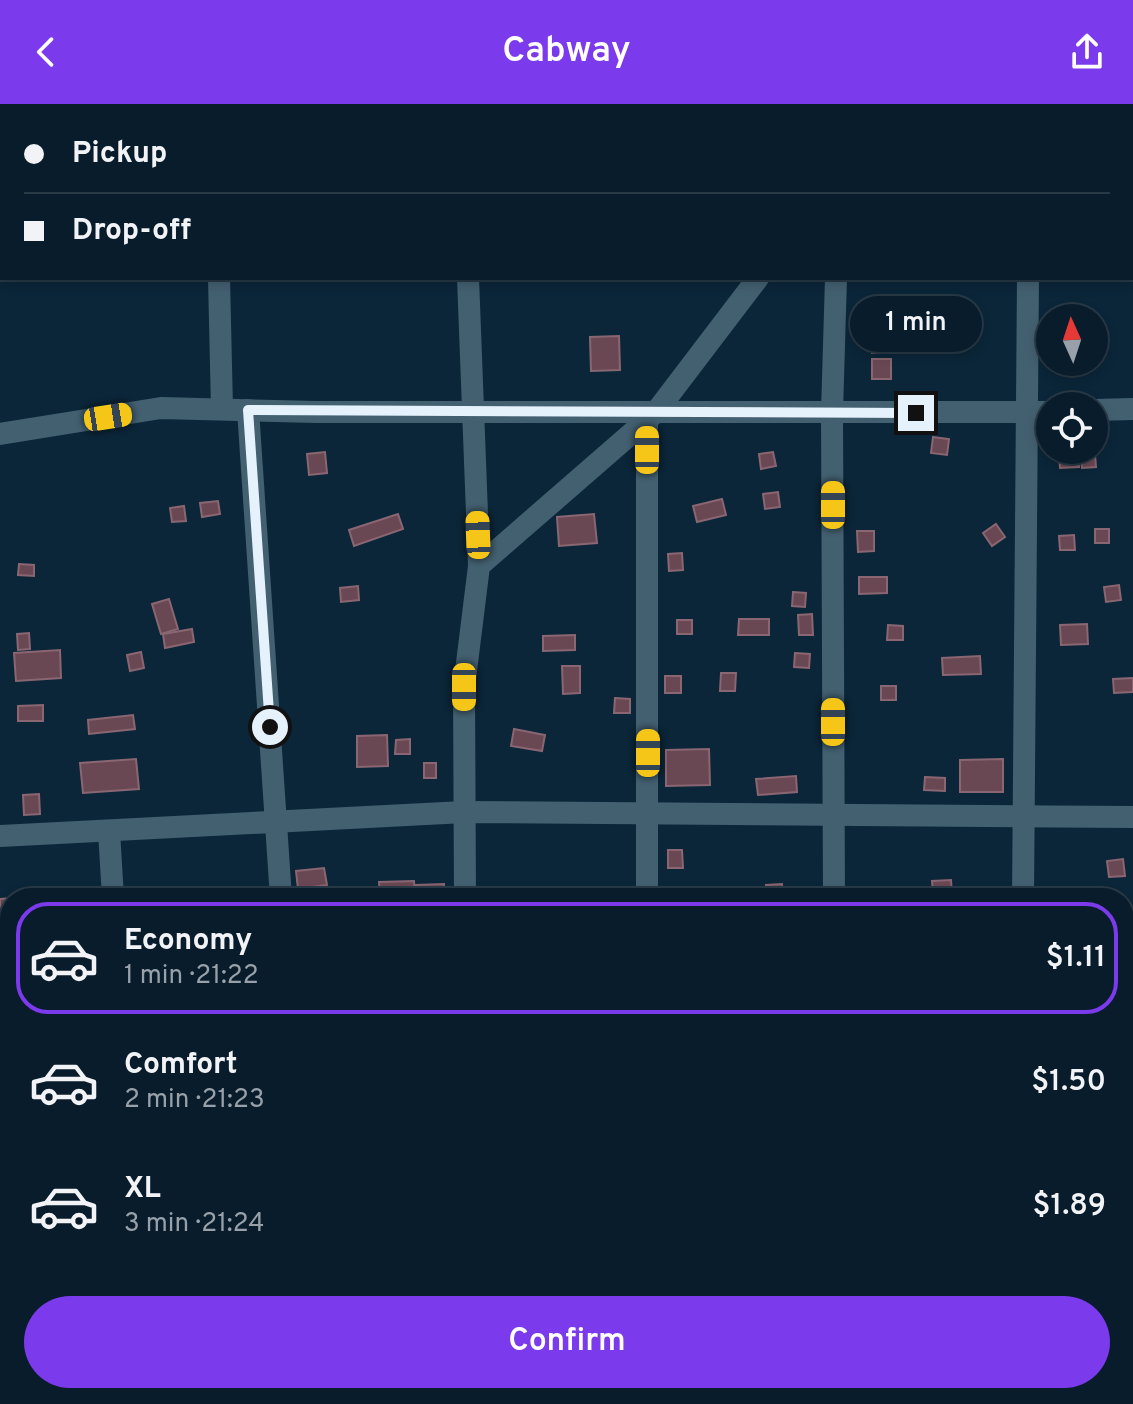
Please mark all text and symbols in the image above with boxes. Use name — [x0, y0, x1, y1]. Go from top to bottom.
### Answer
text: Cabway — [502, 29, 631, 75]
icon: back — [24, 30, 68, 74]
icon: share — [1065, 30, 1109, 74]
text: Pickup — [72, 136, 167, 173]
text: Drop-off — [72, 213, 191, 250]
callout: 1 min — [850, 297, 982, 353]
north arrow — [1036, 304, 1108, 376]
map controls — [1036, 304, 1108, 464]
text: 1 min — [885, 307, 947, 340]
button: locate — [1036, 392, 1108, 464]
route end — [898, 395, 934, 431]
car — [82, 401, 134, 433]
car — [635, 426, 659, 474]
car — [821, 481, 845, 529]
car — [465, 511, 491, 559]
car — [452, 663, 476, 711]
car — [821, 698, 845, 746]
route start — [252, 709, 288, 745]
car — [636, 729, 660, 777]
icon: car — [28, 922, 100, 994]
text: Economy — [124, 923, 252, 960]
text: $1.11 — [1046, 940, 1106, 977]
text: 1 min · 21:22 — [124, 960, 259, 993]
icon: car — [28, 1046, 100, 1118]
text: Comfort — [124, 1047, 237, 1084]
text: $1.50 — [1031, 1064, 1106, 1101]
text: 2 min · 21:23 — [124, 1084, 265, 1117]
icon: car — [28, 1170, 100, 1242]
text: XL — [124, 1171, 161, 1208]
text: $1.89 — [1032, 1188, 1106, 1225]
text: 3 min · 21:24 — [124, 1208, 265, 1241]
button: Confirm — [24, 1296, 1110, 1388]

